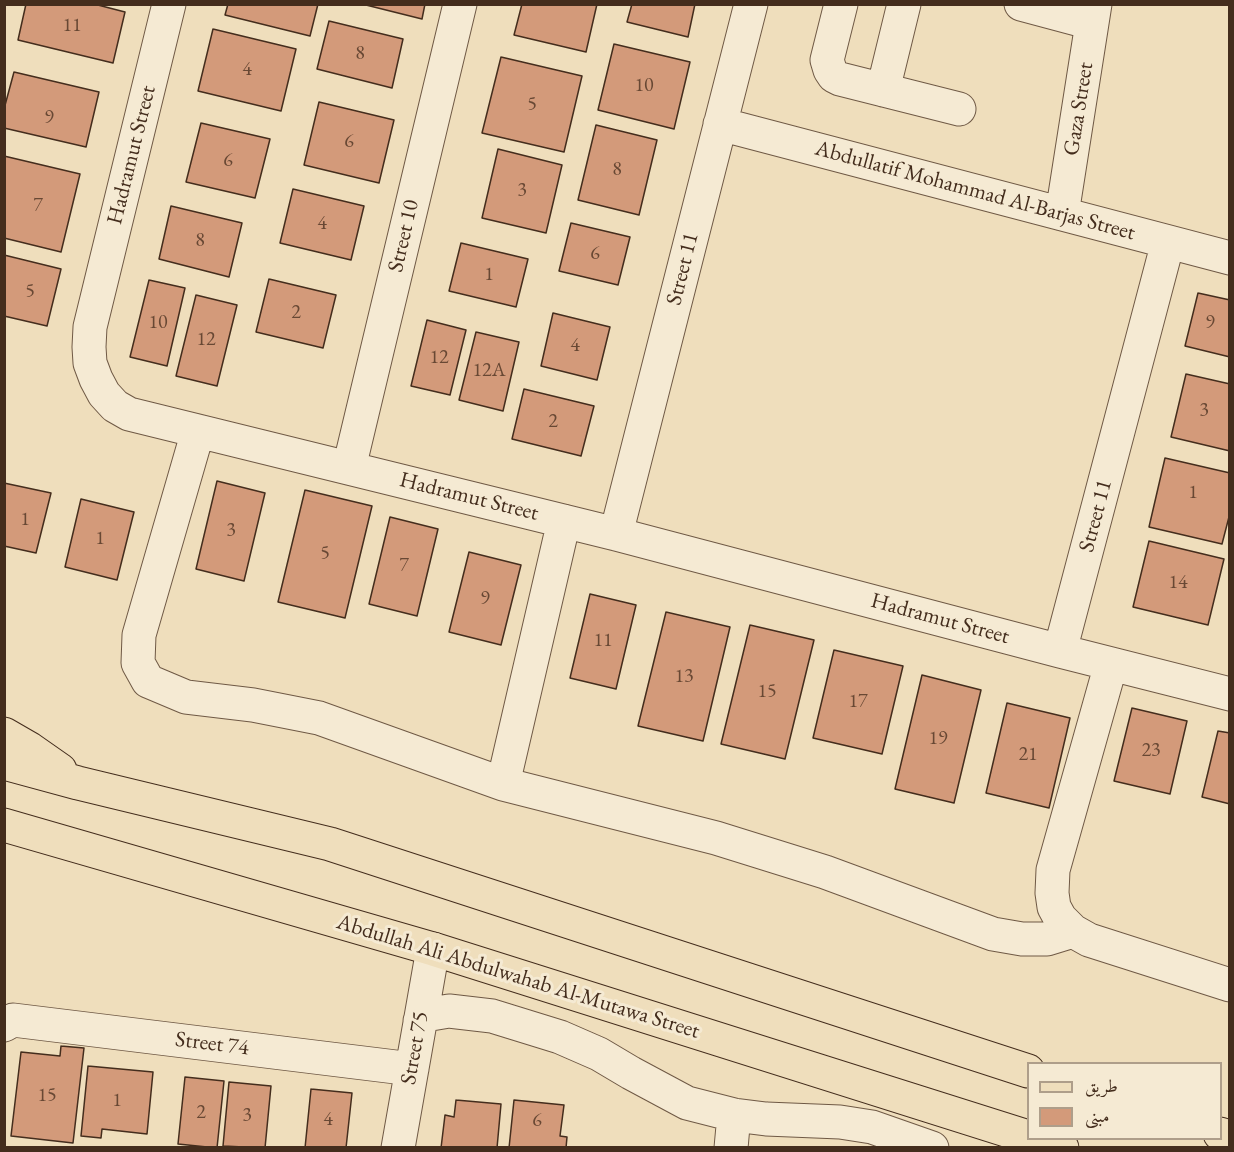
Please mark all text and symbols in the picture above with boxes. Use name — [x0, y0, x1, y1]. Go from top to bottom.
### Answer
house number: 11 — [62, 14, 82, 38]
house number: 8 — [355, 42, 365, 66]
house number: 4 — [242, 58, 252, 82]
street label: Gaza Street — [1059, 60, 1099, 158]
house number: 10 — [634, 74, 654, 98]
street label: Hadramut Street — [102, 83, 162, 227]
house number: 5 — [527, 93, 537, 117]
house number: 9 — [44, 106, 54, 130]
house number: 6 — [344, 130, 354, 154]
street label: Abdullatif Mohammad Al-Barjas Street — [812, 136, 1138, 246]
house number: 6 — [223, 149, 233, 173]
house number: 8 — [612, 158, 622, 182]
house number: 3 — [517, 179, 527, 203]
house number: 7 — [33, 194, 43, 218]
street label: Street 10 — [383, 197, 425, 275]
house number: 4 — [317, 212, 327, 236]
house number: 8 — [195, 229, 205, 253]
street label: Street 11 — [661, 230, 705, 308]
house number: 6 — [590, 242, 600, 266]
house number: 1 — [484, 263, 494, 287]
house number: 5 — [25, 280, 35, 304]
house number: 2 — [291, 301, 301, 325]
house number: 10 — [148, 311, 168, 335]
house number: 9 — [1205, 311, 1215, 335]
house number: 12 — [196, 328, 216, 352]
house number: 4 — [570, 334, 580, 358]
house number: 12 — [429, 346, 449, 370]
house number: 12A — [472, 359, 506, 383]
house number: 3 — [1199, 399, 1209, 423]
house number: 2 — [548, 410, 558, 434]
street label: Hadramut Street — [397, 467, 541, 527]
street label: Street 11 — [1074, 477, 1118, 555]
house number: 1 — [1188, 481, 1198, 505]
house number: 1 — [20, 508, 30, 532]
house number: 3 — [226, 519, 236, 543]
house number: 1 — [95, 527, 105, 551]
house number: 5 — [320, 542, 330, 566]
house number: 7 — [399, 554, 409, 578]
house number: 14 — [1168, 571, 1188, 595]
house number: 9 — [480, 587, 490, 611]
street label: Hadramut Street — [868, 588, 1012, 650]
house number: 11 — [593, 629, 613, 653]
house number: 13 — [674, 665, 694, 689]
house number: 15 — [757, 680, 777, 704]
house number: 17 — [848, 690, 868, 714]
house number: 19 — [928, 727, 948, 751]
house number: 23 — [1141, 739, 1161, 763]
house number: 21 — [1018, 743, 1038, 767]
street label: Abdullah Ali Abdulwahab Al-Mutawa Street — [333, 909, 703, 1045]
street label: Street 75 — [396, 1009, 434, 1087]
street label: Street 74 — [174, 1026, 250, 1062]
legend — [1027, 1062, 1222, 1140]
text: طريق — [1085, 1074, 1118, 1097]
house number: 15 — [37, 1084, 57, 1108]
house number: 1 — [112, 1089, 122, 1113]
house number: 2 — [196, 1101, 206, 1125]
house number: 3 — [242, 1104, 252, 1128]
text: مبنى — [1085, 1104, 1110, 1127]
house number: 4 — [323, 1108, 333, 1132]
house number: 6 — [532, 1109, 542, 1133]

